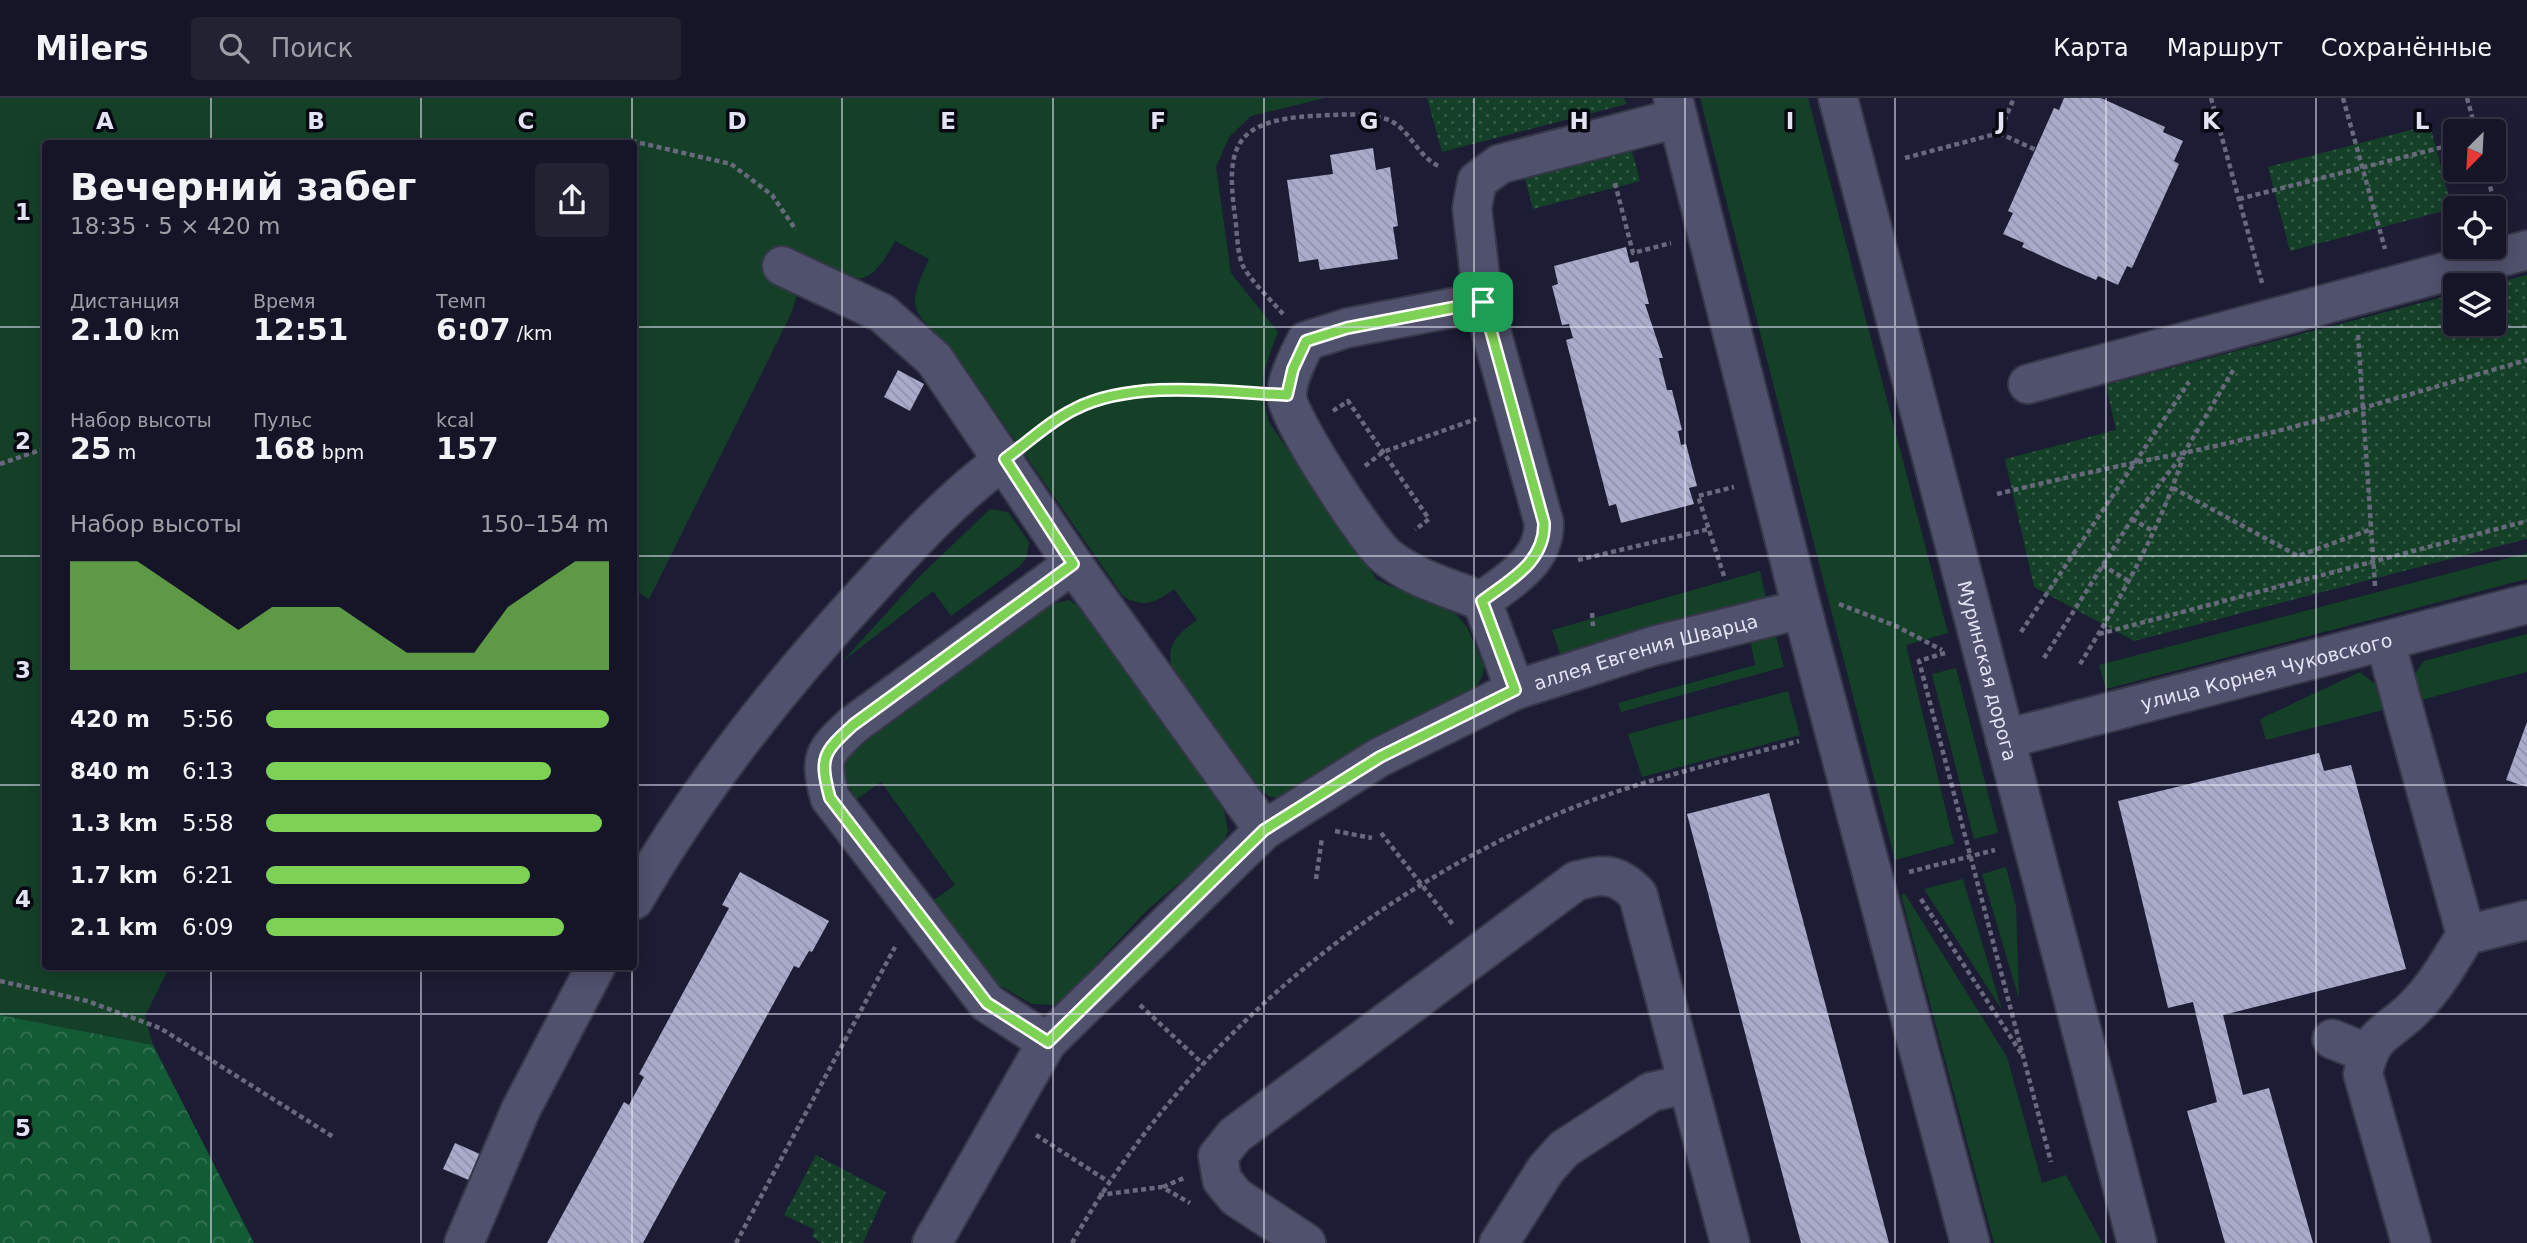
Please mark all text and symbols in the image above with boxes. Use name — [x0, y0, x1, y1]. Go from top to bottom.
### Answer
search box — [191, 17, 681, 80]
text: Milers — [35, 29, 149, 68]
icon: search — [215, 29, 253, 67]
text: Поиск — [271, 33, 353, 63]
text: Карта — [2053, 34, 2129, 62]
text: Маршрут — [2167, 34, 2283, 62]
text: Сохранённые — [2321, 34, 2492, 62]
text: A — [96, 108, 114, 134]
text: B — [307, 108, 325, 134]
text: C — [518, 108, 534, 134]
text: D — [727, 108, 747, 134]
text: E — [940, 108, 956, 134]
text: F — [1150, 108, 1166, 134]
text: G — [1360, 108, 1378, 134]
text: H — [1569, 108, 1589, 134]
text: I — [1786, 108, 1794, 134]
text: J — [1995, 108, 2005, 134]
text: K — [2202, 108, 2221, 134]
text: L — [2415, 108, 2430, 134]
north arrow — [2443, 119, 2506, 182]
map controls — [2443, 119, 2506, 336]
button: share — [535, 163, 609, 237]
text: Вечерний забег — [70, 165, 416, 209]
button: locate — [2443, 196, 2506, 259]
text: 1 — [15, 199, 31, 225]
text: 18:35 · 5 × 420 m — [70, 213, 280, 239]
pin — [1453, 272, 1513, 332]
button: layers — [2443, 273, 2506, 336]
icon: arrive — [1464, 283, 1502, 321]
text: Дистанция — [70, 290, 179, 312]
text: Время — [253, 290, 316, 312]
text: Темп — [436, 290, 486, 312]
text: 2.10 — [70, 312, 144, 347]
text: 12:51 — [253, 312, 349, 347]
text: 6:07 — [436, 312, 511, 347]
text: km — [144, 322, 180, 344]
text: /km — [511, 322, 553, 344]
text: Набор высоты — [70, 409, 212, 431]
text: Пульс — [253, 409, 312, 431]
text: kcal — [436, 409, 474, 431]
text: 2 — [15, 428, 31, 454]
text: 25 — [70, 431, 112, 466]
text: 168 — [253, 431, 316, 466]
text: 157 — [436, 431, 499, 466]
text: m — [112, 441, 136, 463]
text: bpm — [316, 441, 364, 463]
text: Набор высоты — [70, 511, 242, 537]
text: 150–154 m — [480, 511, 609, 537]
street label: Муринская дорога — [1953, 578, 2022, 763]
street label: аллея Евгения Шварца — [1531, 609, 1760, 694]
street label: улица Корнея Чуковского — [2138, 628, 2395, 714]
text: 3 — [15, 657, 31, 683]
text: 420 m — [70, 706, 150, 732]
text: 5:56 — [182, 706, 234, 732]
text: 840 m — [70, 758, 150, 784]
text: 6:13 — [182, 758, 234, 784]
text: 1.3 km — [70, 810, 158, 836]
text: 5:58 — [182, 810, 234, 836]
text: 1.7 km — [70, 862, 158, 888]
text: 6:21 — [182, 862, 234, 888]
text: 4 — [15, 886, 31, 912]
text: 2.1 km — [70, 914, 158, 940]
text: 6:09 — [182, 914, 234, 940]
text: 5 — [15, 1115, 31, 1141]

